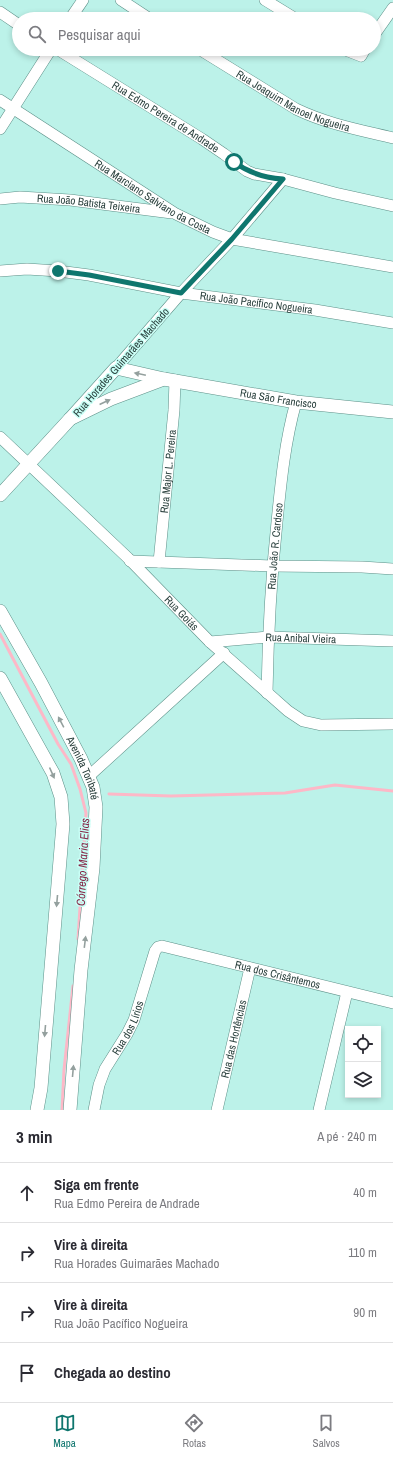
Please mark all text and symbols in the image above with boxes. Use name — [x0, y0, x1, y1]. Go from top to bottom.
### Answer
search box — [12, 12, 381, 56]
icon: search — [26, 23, 48, 45]
text: Pesquisar aqui — [58, 24, 141, 45]
street label: Rua Joaquim Manoel Nogueira — [234, 67, 351, 134]
street label: Rua Edmo Pereira de Andrade — [110, 78, 222, 156]
route start — [225, 153, 243, 171]
street label: Rua Marciano Salviano da Costa — [92, 156, 213, 237]
street label: Rua João Batista Teixeira — [36, 191, 141, 216]
route end — [49, 262, 67, 280]
street label: Rua João Pacífico Nogueira — [199, 288, 313, 317]
street label: Rua Horades Guimarães Machado — [70, 305, 172, 419]
one-way arrow — [134, 370, 146, 376]
street label: Rua São Francisco — [239, 385, 317, 411]
one-way arrow — [99, 399, 111, 405]
street label: Rua Major L. Pereira — [157, 429, 179, 514]
street label: Rua João R. Cardoso — [264, 502, 286, 590]
street label: Rua Goiás — [162, 593, 202, 634]
street label: Rua Anibal Vieira — [265, 630, 336, 646]
one-way arrow — [58, 716, 65, 728]
street label: Avenida Toribaté — [63, 733, 102, 801]
one-way arrow — [50, 768, 56, 780]
water label: Córrego Maria Elias — [73, 818, 93, 906]
one-way arrow — [54, 895, 60, 907]
one-way arrow — [81, 936, 88, 948]
street label: Rua dos Crisântemos — [234, 957, 322, 992]
street label: Rua das Hortências — [218, 998, 249, 1079]
street label: Rua dos Lírios — [109, 999, 147, 1057]
one-way arrow — [42, 1025, 48, 1037]
map controls — [345, 1026, 381, 1098]
button: locate — [345, 1026, 381, 1062]
button: layers — [345, 1062, 381, 1098]
one-way arrow — [70, 1065, 76, 1077]
text: 3 min — [16, 1125, 52, 1148]
text: A pé · 240 m — [317, 1128, 377, 1145]
text: Siga em frente — [54, 1174, 139, 1195]
icon: ahead — [16, 1182, 38, 1204]
text: 40 m — [353, 1184, 377, 1201]
text: Rua Edmo Pereira de Andrade — [54, 1195, 200, 1212]
text: Vire à direita — [54, 1234, 128, 1255]
icon: right — [16, 1242, 38, 1264]
text: 110 m — [348, 1244, 377, 1261]
text: Rua Horades Guimarães Machado — [54, 1255, 219, 1272]
text: Vire à direita — [54, 1294, 128, 1315]
icon: right — [16, 1302, 38, 1324]
text: 90 m — [353, 1304, 377, 1321]
text: Rua João Pacífico Nogueira — [54, 1315, 188, 1332]
icon: arrive — [16, 1362, 38, 1384]
text: Chegada ao destino — [54, 1362, 171, 1383]
tab: Mapa — [53, 1412, 76, 1450]
tab: Rotas — [182, 1412, 206, 1450]
tab: Salvos — [313, 1412, 340, 1450]

